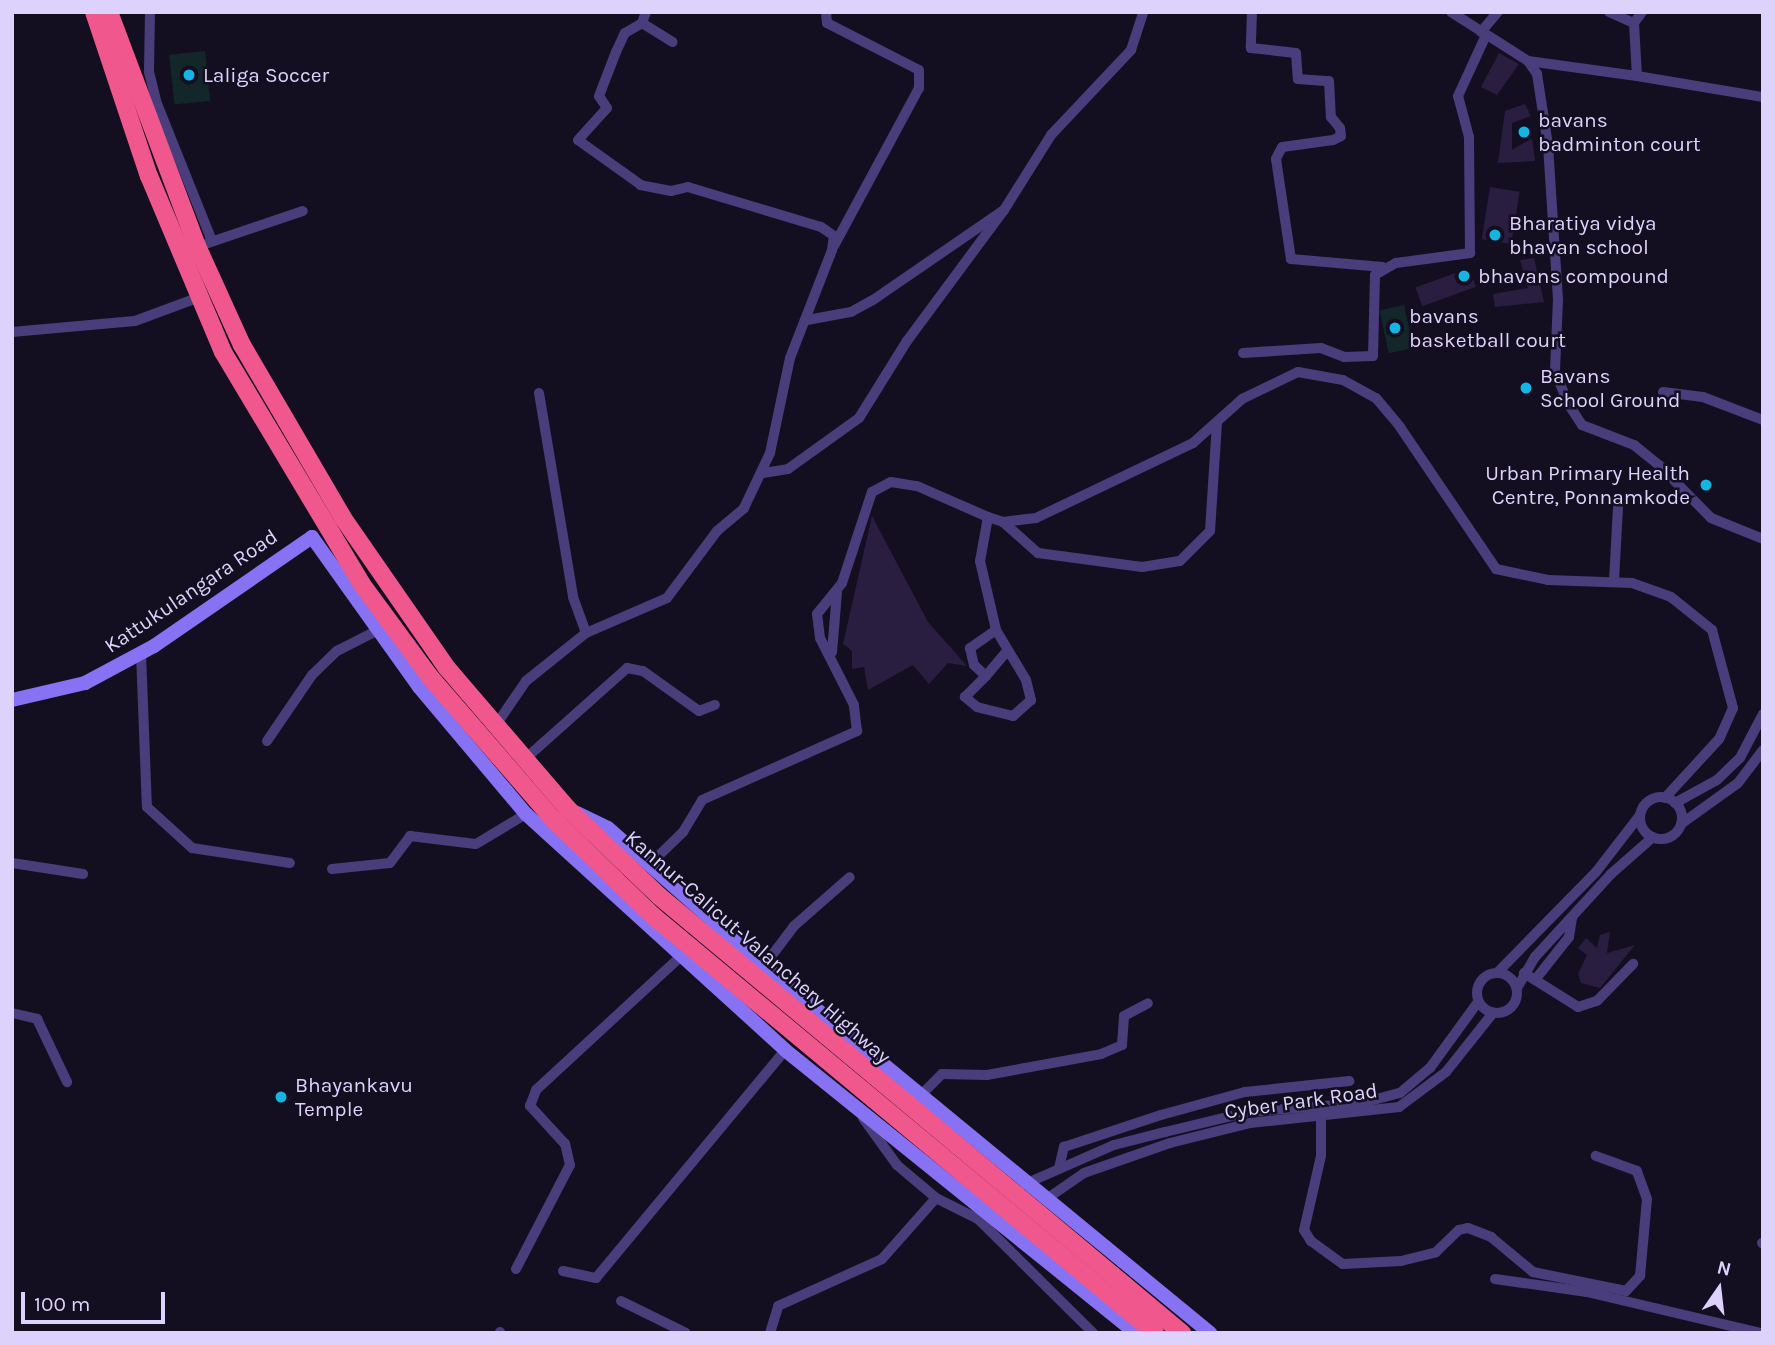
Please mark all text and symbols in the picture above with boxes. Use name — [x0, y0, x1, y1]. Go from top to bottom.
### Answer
place label: Laliga Soccer — [203, 62, 329, 88]
marker: Laliga Soccer — [181, 67, 197, 83]
place label: bavans badminton court — [1538, 107, 1701, 157]
marker: bavans badminton court — [1516, 124, 1532, 140]
place label: Bharatiya vidya bhavan school — [1509, 210, 1657, 260]
marker: Bharatiya vidya bhavan school — [1487, 227, 1503, 243]
place label: bhavans compound — [1478, 263, 1669, 289]
marker: bhavans compound — [1456, 268, 1472, 284]
place label: bavans basketball court — [1409, 303, 1566, 353]
marker: bavans basketball court — [1387, 320, 1403, 336]
place label: Bavans School Ground — [1540, 363, 1680, 413]
marker: Bavans School Ground — [1518, 380, 1534, 396]
place label: Urban Primary Health Centre, Ponnamkode — [1485, 460, 1690, 510]
marker: Urban Primary Health Centre, Ponnamkode — [1696, 475, 1716, 495]
street label: Kattukulangara Road — [100, 524, 282, 658]
street label: Kannur-Calicut-Valanchery Highway — [620, 825, 896, 1069]
place label: Bhayankavu Temple — [295, 1072, 413, 1122]
street label: Cyber Park Road — [1223, 1078, 1379, 1124]
marker: Bhayankavu Temple — [273, 1089, 289, 1105]
north arrow — [1684, 1254, 1754, 1324]
text: N — [1715, 1256, 1733, 1281]
scale bar — [24, 1278, 168, 1322]
text: 100 m — [34, 1292, 91, 1316]

